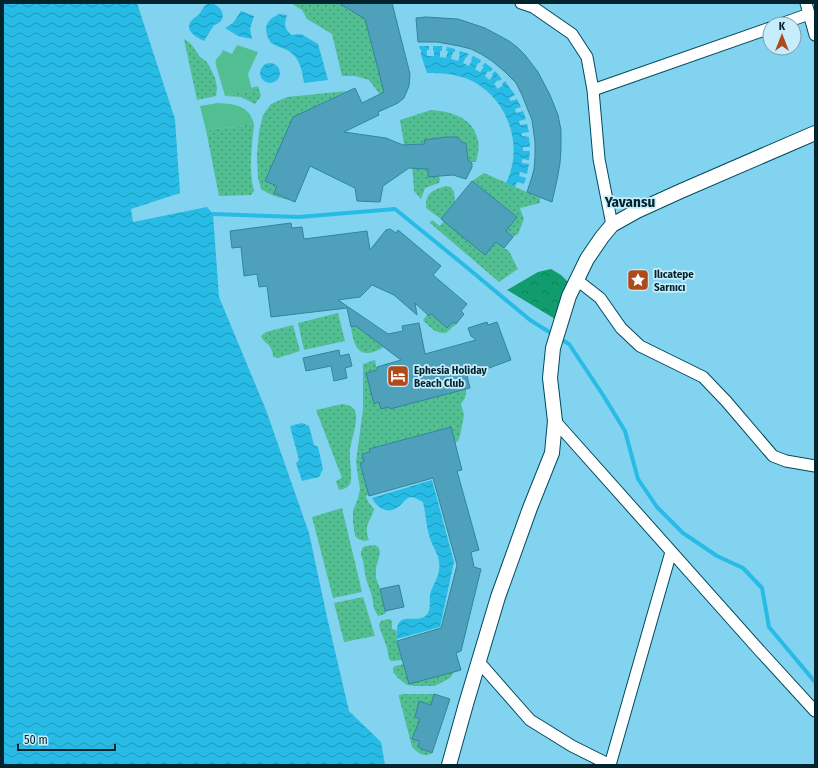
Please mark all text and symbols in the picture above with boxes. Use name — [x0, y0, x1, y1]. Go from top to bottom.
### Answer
north arrow — [762, 16, 802, 56]
text: K — [779, 20, 786, 33]
district label: Yavansu — [604, 193, 655, 211]
place icon: Ilıcatepe Sarnıcı — [625, 267, 651, 293]
place label: Ilıcatepe Sarnıcı — [654, 268, 694, 294]
hotel icon: Ephesia Holiday Beach Club — [385, 363, 411, 389]
place label: Ephesia Holiday Beach Club — [414, 364, 487, 390]
scale bar — [18, 726, 115, 752]
text: 50 m — [24, 733, 48, 747]

